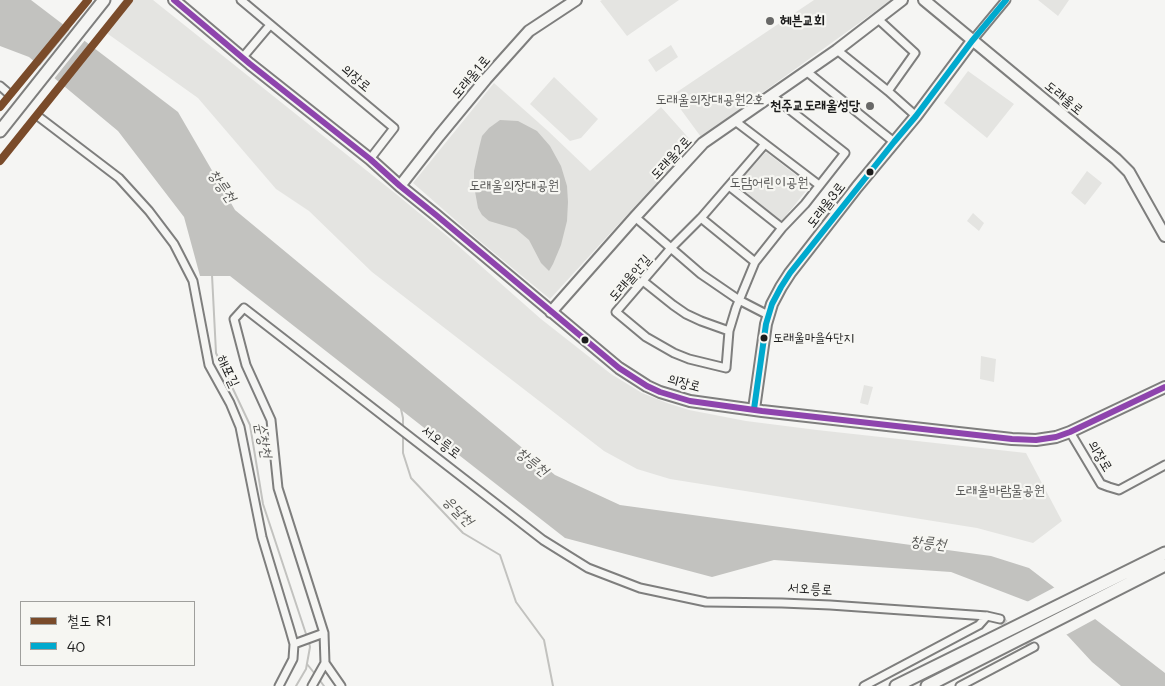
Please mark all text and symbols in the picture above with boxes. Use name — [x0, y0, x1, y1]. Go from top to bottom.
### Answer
place label: 헤븐교회 — [780, 13, 825, 29]
marker: 헤븐교회 — [764, 15, 776, 27]
street label: 도래울1로 — [448, 52, 494, 102]
street label: 의장로 — [338, 61, 374, 95]
street label: 도래울로 — [1041, 77, 1087, 119]
park label: 도래울의장대공원2호 — [655, 92, 765, 108]
place label: 천주교도래울성당 — [770, 98, 860, 114]
marker: 천주교도래울성당 — [864, 100, 876, 112]
street label: 도래울2로 — [647, 133, 695, 183]
water label: 창릉천 — [204, 166, 240, 206]
unlabelled marker — [865, 167, 875, 177]
park label: 도담어린이공원 — [730, 175, 808, 191]
park label: 도래울의장대공원 — [469, 178, 559, 194]
street label: 도래울3로 — [803, 179, 849, 231]
street label: 도래울안길 — [605, 251, 655, 305]
place label: 도래울마을4단지 — [773, 330, 854, 346]
marker: 도래울마을4단지 — [759, 333, 769, 343]
unlabelled marker — [580, 335, 590, 345]
street label: 해포길 — [213, 352, 243, 390]
street label: 의장로 — [666, 371, 702, 395]
water label: 순창천 — [250, 420, 276, 460]
street label: 서오릉로 — [418, 422, 464, 462]
street label: 의장로 — [1084, 437, 1116, 475]
water label: 창릉천 — [512, 444, 552, 480]
park label: 도래울바람물공원 — [955, 483, 1045, 499]
water label: 응달천 — [439, 492, 477, 530]
water label: 창릉천 — [909, 532, 947, 554]
street label: 서오릉로 — [787, 579, 833, 599]
legend — [20, 601, 195, 666]
text: 철도 R1 — [67, 610, 112, 630]
text: 40 — [67, 636, 85, 656]

